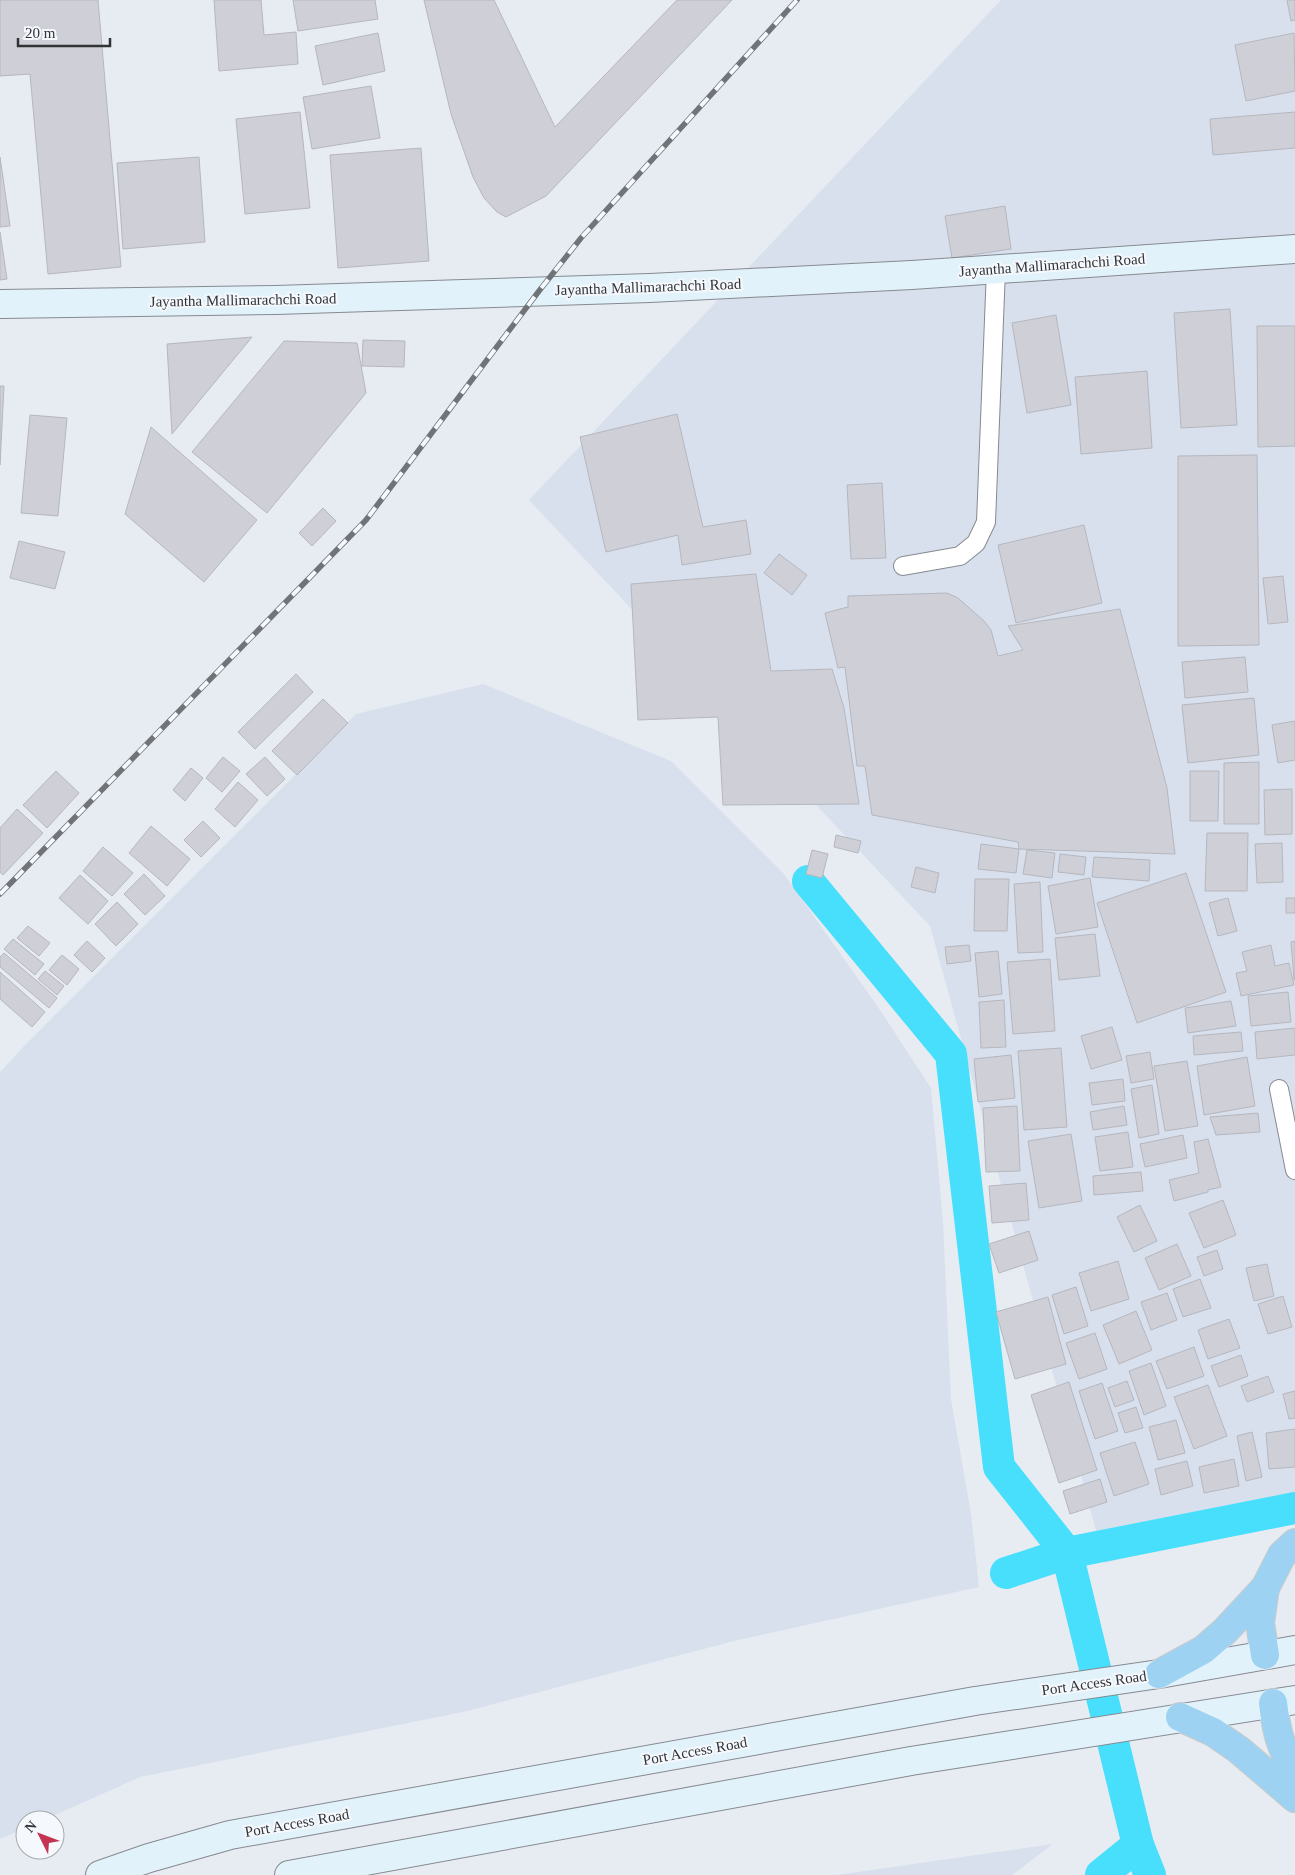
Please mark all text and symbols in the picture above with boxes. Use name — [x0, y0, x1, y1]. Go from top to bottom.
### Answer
scale bar — [18, 15, 110, 47]
text: 20 m — [25, 25, 56, 41]
street label: Jayantha Mallimarachchi Road — [958, 250, 1146, 279]
street label: Jayantha Mallimarachchi Road — [554, 276, 742, 298]
street label: Jayantha Mallimarachchi Road — [150, 290, 337, 310]
street label: Port Access Road — [1040, 1668, 1148, 1698]
street label: Port Access Road — [642, 1734, 749, 1768]
street label: Port Access Road — [244, 1806, 351, 1840]
north arrow — [15, 1810, 65, 1860]
text: N — [22, 1818, 40, 1835]

